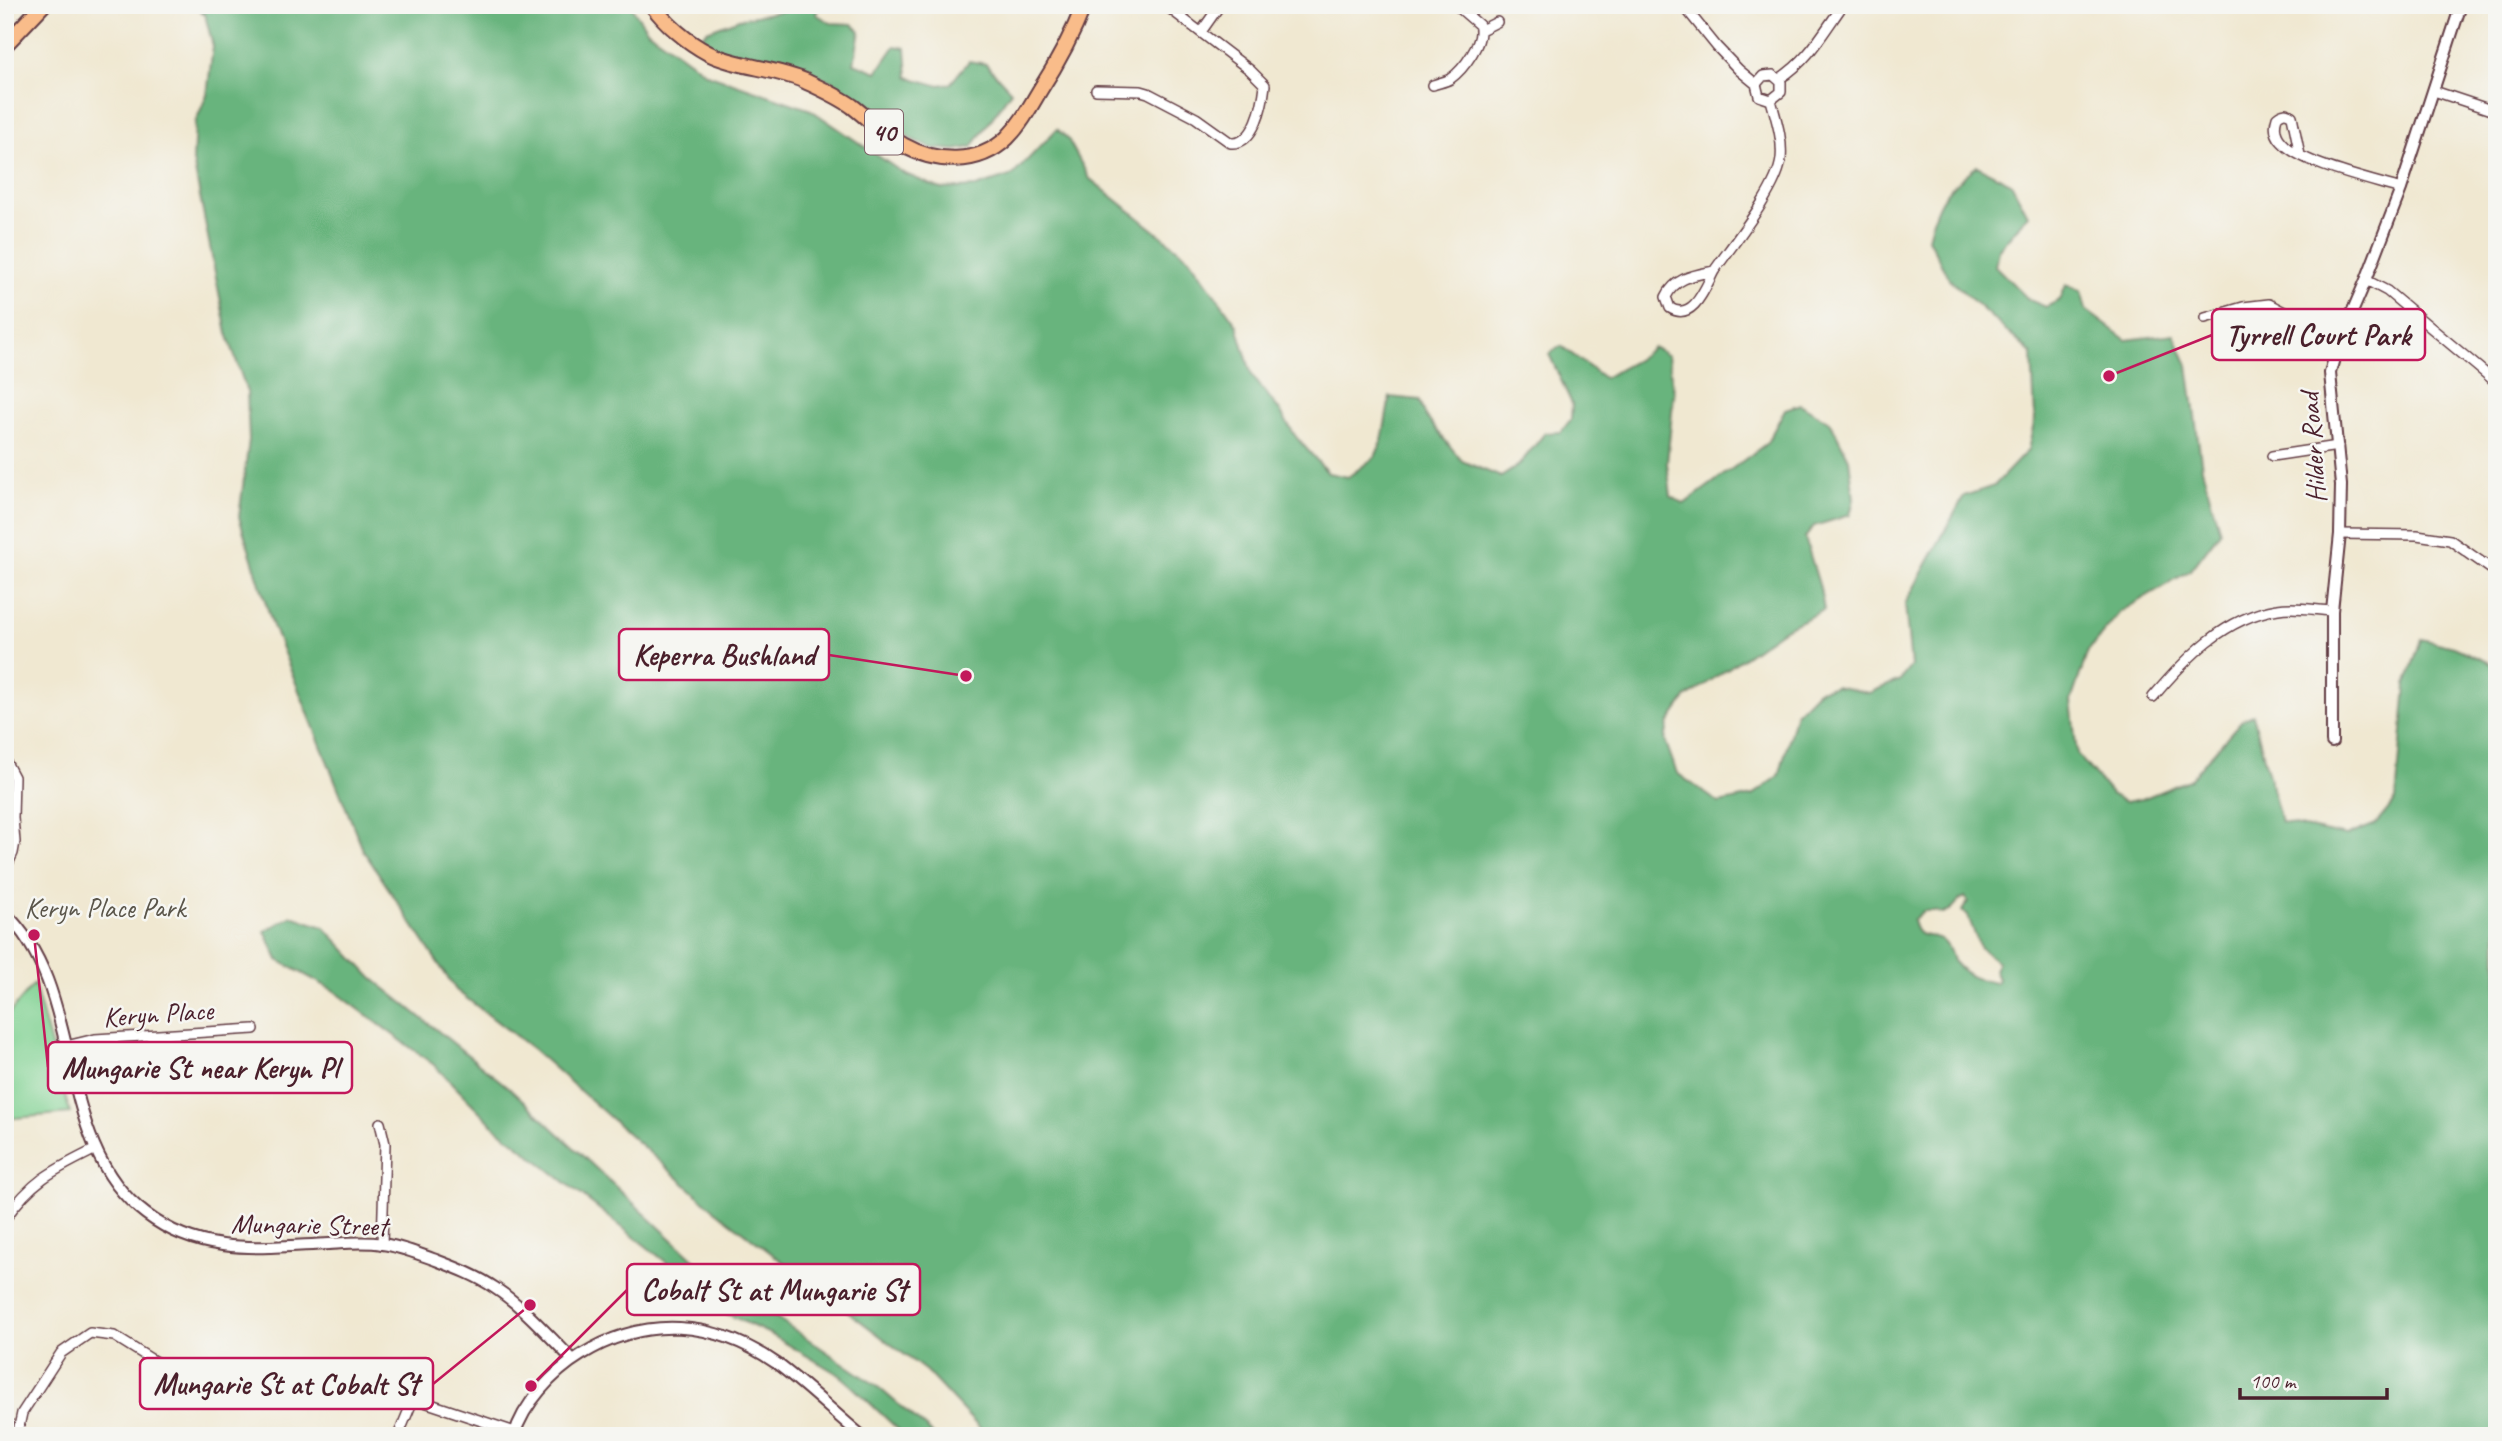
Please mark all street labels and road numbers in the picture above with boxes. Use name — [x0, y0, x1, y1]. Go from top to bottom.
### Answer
road number: 40 — [865, 110, 903, 154]
street label: Hilder Road — [2291, 387, 2334, 504]
street label: Keryn Place — [102, 992, 216, 1035]
street label: Mungarie Street — [231, 1206, 391, 1243]

